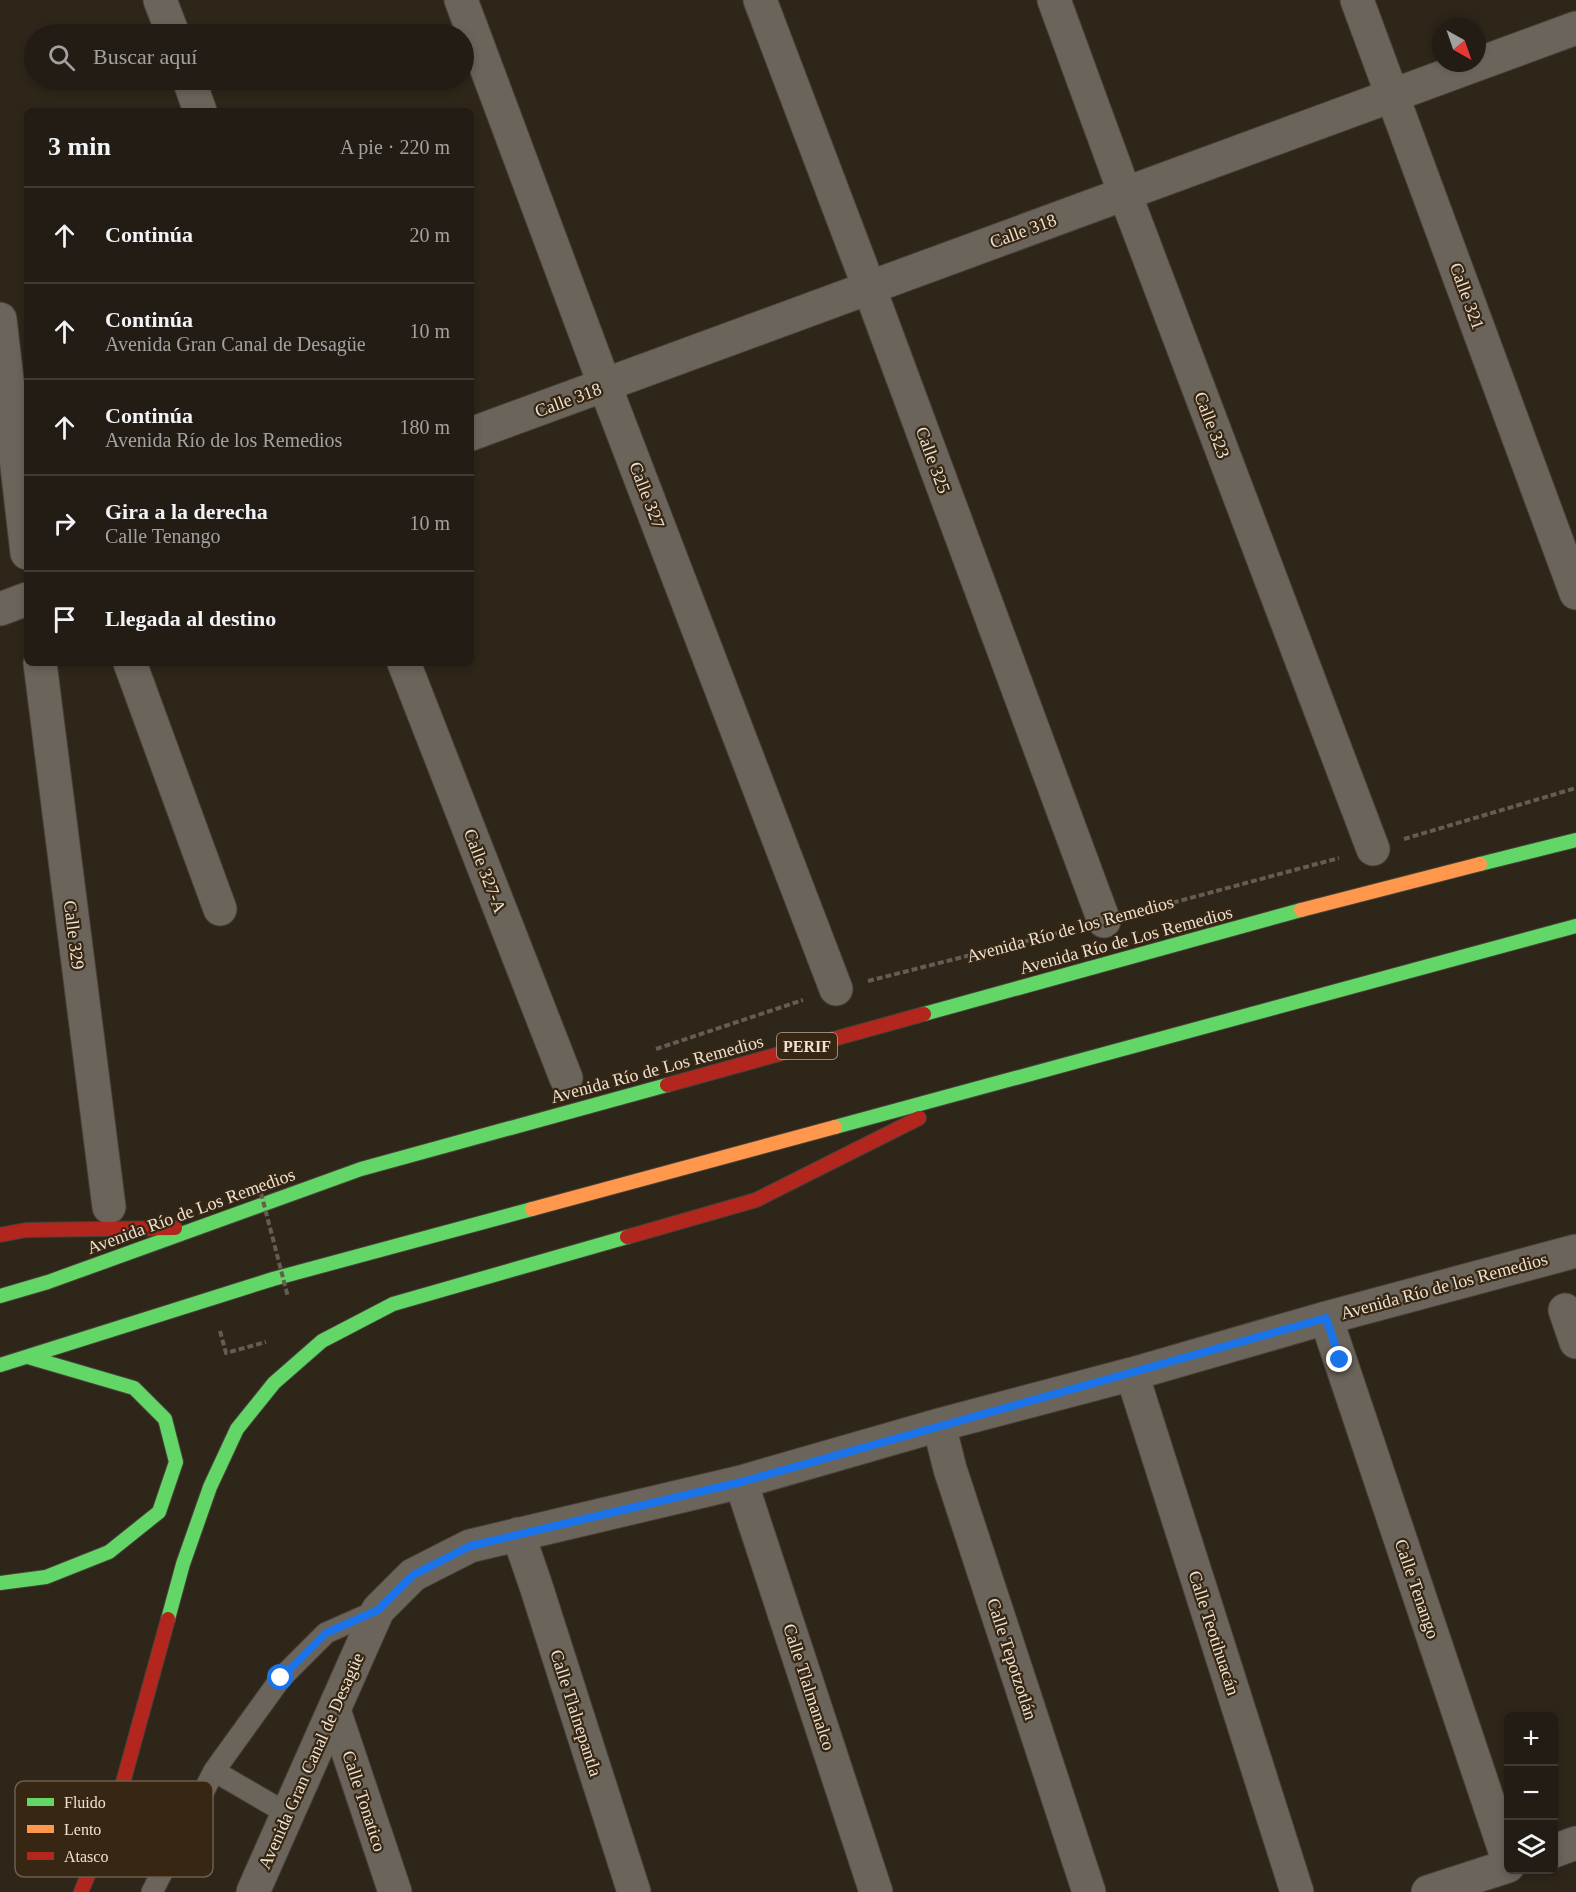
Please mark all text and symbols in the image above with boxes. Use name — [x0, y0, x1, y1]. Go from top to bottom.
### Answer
north arrow — [1432, 18, 1486, 72]
search box — [24, 24, 474, 90]
icon: search — [45, 41, 78, 74]
text: Buscar aquí — [93, 44, 197, 69]
text: 3 min — [48, 132, 111, 161]
text: A pie · 220 m — [340, 136, 450, 158]
street label: Calle 318 — [987, 210, 1059, 252]
icon: ahead — [48, 219, 81, 252]
text: Continúa — [105, 222, 193, 247]
text: 20 m — [409, 224, 450, 246]
street label: Calle 321 — [1446, 260, 1488, 332]
text: Continúa — [105, 307, 193, 332]
icon: ahead — [48, 315, 81, 348]
text: 10 m — [409, 320, 450, 342]
text: Avenida Gran Canal de Desagüe — [105, 333, 366, 355]
street label: Calle 318 — [532, 379, 604, 421]
street label: Calle 323 — [1190, 389, 1234, 461]
text: Continúa — [105, 403, 193, 428]
icon: ahead — [48, 411, 81, 444]
text: 180 m — [399, 416, 450, 438]
street label: Calle 325 — [912, 424, 954, 496]
text: Avenida Río de los Remedios — [105, 429, 342, 451]
street label: Calle 327 — [625, 459, 669, 531]
text: Gira a la derecha — [105, 499, 268, 524]
icon: right — [48, 507, 81, 540]
text: 10 m — [409, 512, 450, 534]
text: Calle Tenango — [105, 525, 220, 547]
icon: arrive — [48, 603, 81, 636]
text: Llegada al destino — [105, 606, 276, 631]
street label: Calle 327-A — [460, 826, 510, 916]
street label: Avenida Río de los Remedios — [964, 892, 1176, 966]
street label: Calle 329 — [60, 899, 88, 971]
street label: Avenida Río de Los Remedios — [1017, 902, 1235, 978]
street label: Avenida Río de Los Remedios — [548, 1031, 766, 1107]
road number: PERIF — [777, 1033, 837, 1059]
street label: Avenida Río de Los Remedios — [84, 1164, 298, 1258]
street label: Avenida Río de los Remedios — [1338, 1249, 1550, 1323]
route end — [1326, 1346, 1352, 1372]
street label: Calle Tenango — [1391, 1537, 1443, 1641]
street label: Calle Teotihuacán — [1184, 1568, 1244, 1698]
street label: Calle Tepotzotlán — [983, 1596, 1041, 1722]
street label: Calle Tlalmanalco — [779, 1621, 839, 1753]
street label: Calle Tlalnepantla — [546, 1647, 606, 1779]
street label: Avenida Gran Canal de Desagüe — [254, 1650, 368, 1872]
route start — [267, 1664, 293, 1690]
map controls — [1504, 1712, 1558, 1874]
button: + — [1504, 1712, 1558, 1766]
street label: Calle Tonatico — [338, 1748, 390, 1854]
button: − — [1504, 1766, 1558, 1820]
legend — [15, 1781, 213, 1877]
text: Fluido — [64, 1794, 106, 1811]
button: layers — [1504, 1820, 1558, 1874]
text: Lento — [64, 1821, 101, 1838]
text: Atasco — [64, 1848, 108, 1865]

